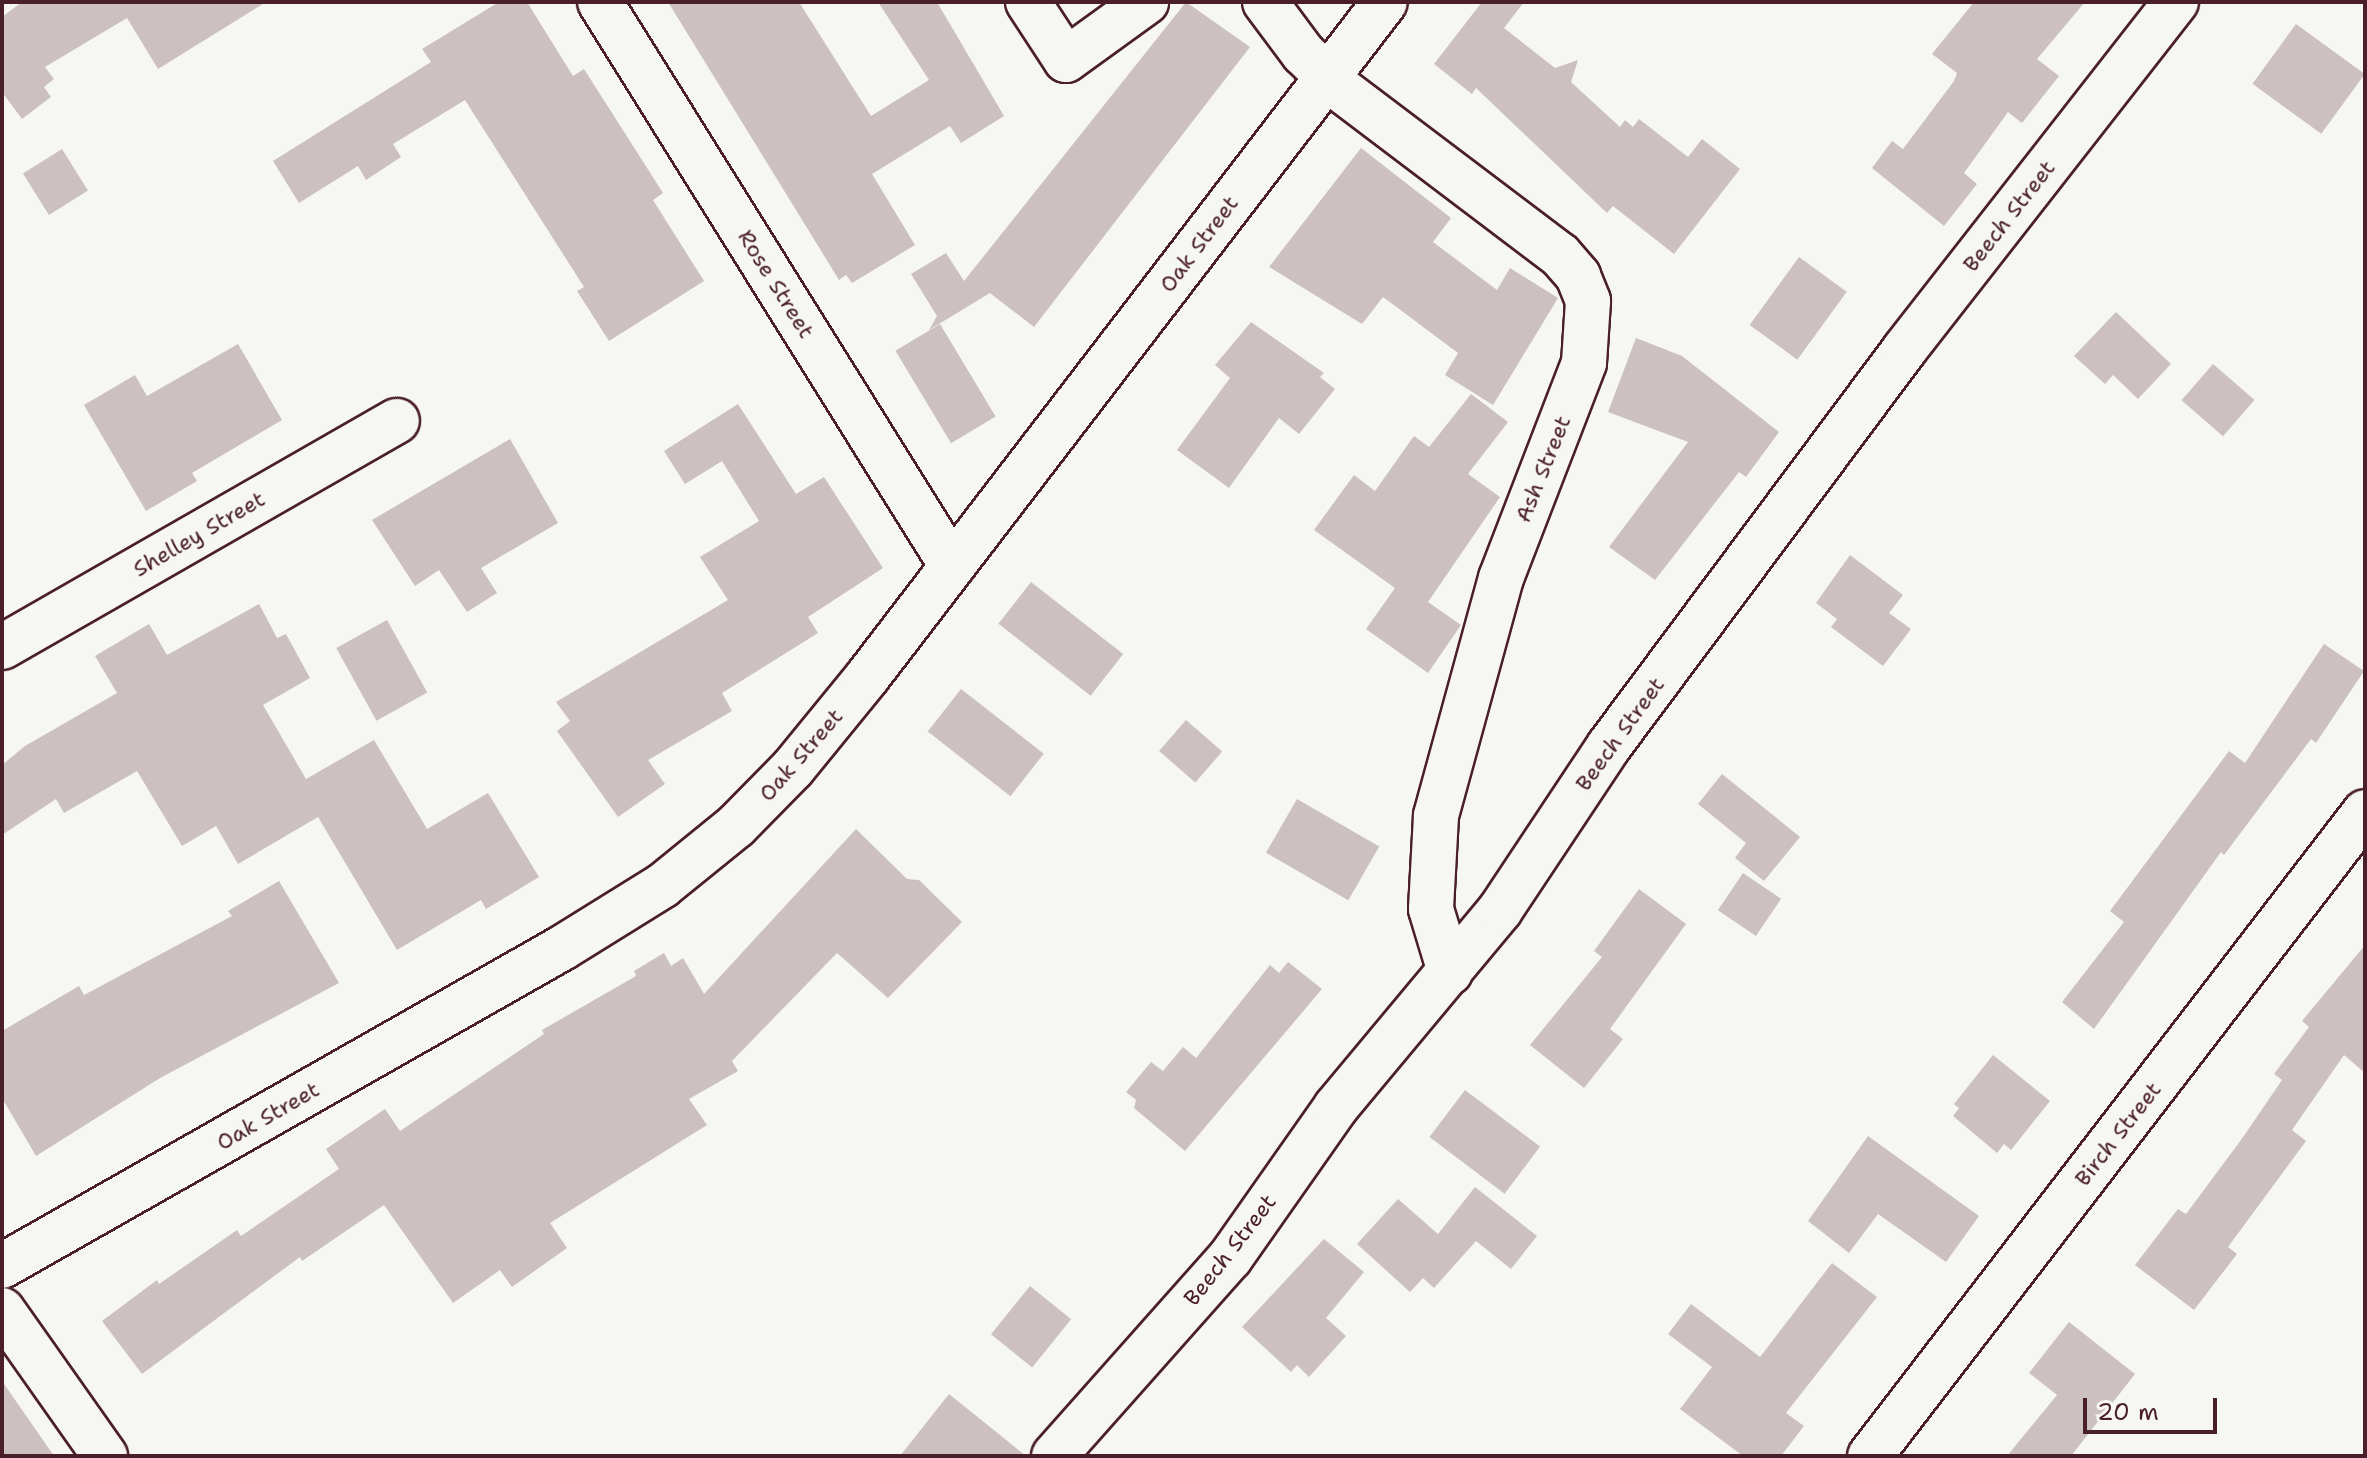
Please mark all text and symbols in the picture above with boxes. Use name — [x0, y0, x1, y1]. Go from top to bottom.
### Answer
street label: Beech Street — [1957, 155, 2061, 277]
street label: Oak Street — [1154, 190, 1244, 298]
street label: Rose Street — [732, 225, 820, 343]
street label: Ash Street — [1510, 412, 1576, 526]
street label: Shelley Street — [128, 486, 270, 582]
street label: Beech Street — [1570, 672, 1670, 796]
street label: Oak Street — [754, 703, 848, 807]
street label: Oak Street — [212, 1076, 324, 1156]
street label: Birch Street — [2069, 1077, 2167, 1191]
street label: Beech Street — [1178, 1189, 1282, 1311]
scale bar — [2087, 1382, 2221, 1432]
text: 20 m — [2097, 1396, 2159, 1428]

